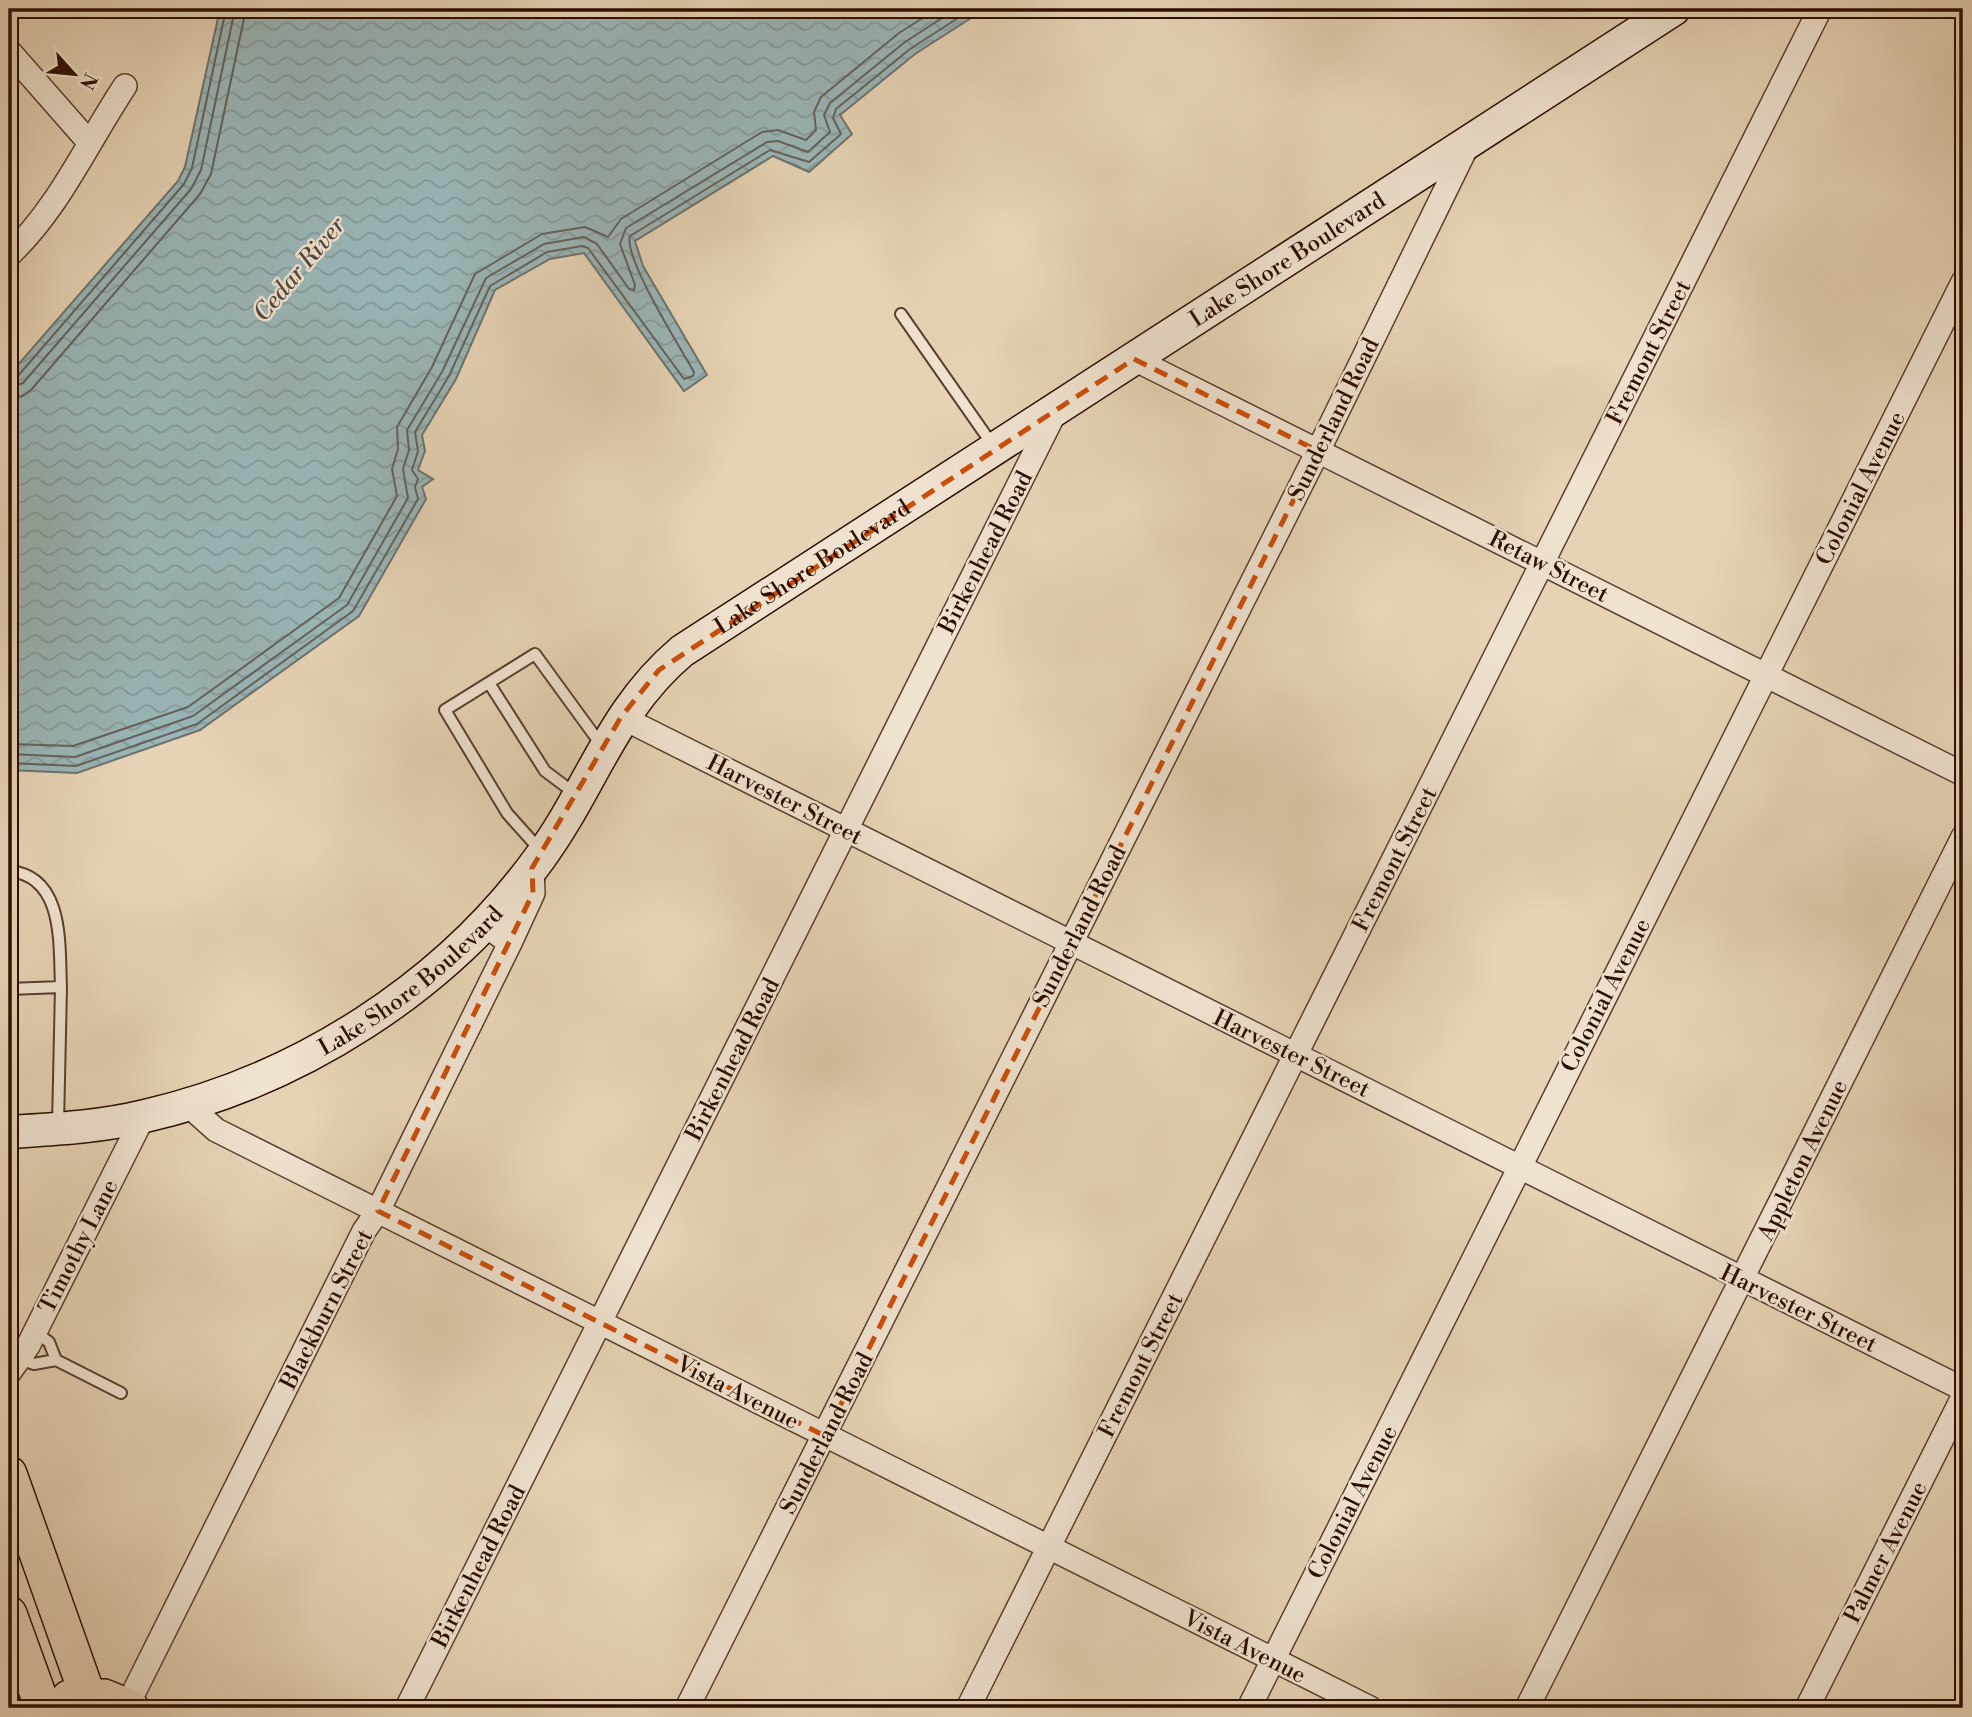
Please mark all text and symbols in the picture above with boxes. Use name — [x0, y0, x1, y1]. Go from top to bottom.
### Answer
north arrow — [38, 38, 108, 108]
text: N — [74, 69, 102, 93]
street label: Lake Shore Boulevard — [1185, 187, 1391, 334]
water label: Cedar River — [247, 211, 353, 328]
street label: Fremont Street — [1600, 276, 1697, 429]
street label: Sunderland Road — [1282, 334, 1385, 505]
street label: Colonial Avenue — [1810, 407, 1912, 570]
street label: Birkenhead Road — [932, 466, 1039, 639]
street label: Lake Shore Boulevard — [709, 494, 916, 641]
street label: Retaw Street — [1484, 525, 1613, 609]
street label: Harvester Street — [702, 749, 867, 851]
street label: Fremont Street — [1346, 783, 1443, 936]
street label: Sunderland Road — [1027, 841, 1133, 1012]
street label: Lake Shore Boulevard — [314, 900, 509, 1062]
street label: Colonial Avenue — [1555, 914, 1657, 1077]
street label: Birkenhead Road — [679, 973, 786, 1146]
street label: Harvester Street — [1209, 1004, 1374, 1104]
street label: Appleton Avenue — [1751, 1075, 1854, 1246]
street label: Timothy Lane — [33, 1175, 125, 1318]
street label: Blackburn Street — [274, 1225, 379, 1395]
street label: Harvester Street — [1716, 1259, 1881, 1359]
street label: Fremont Street — [1092, 1289, 1189, 1442]
street label: Sunderland Road — [774, 1348, 880, 1519]
street label: Vista Avenue — [671, 1350, 803, 1436]
street label: Colonial Avenue — [1302, 1421, 1404, 1584]
street label: Palmer Avenue — [1838, 1477, 1934, 1628]
street label: Birkenhead Road — [425, 1480, 532, 1653]
street label: Vista Avenue — [1178, 1604, 1310, 1690]

